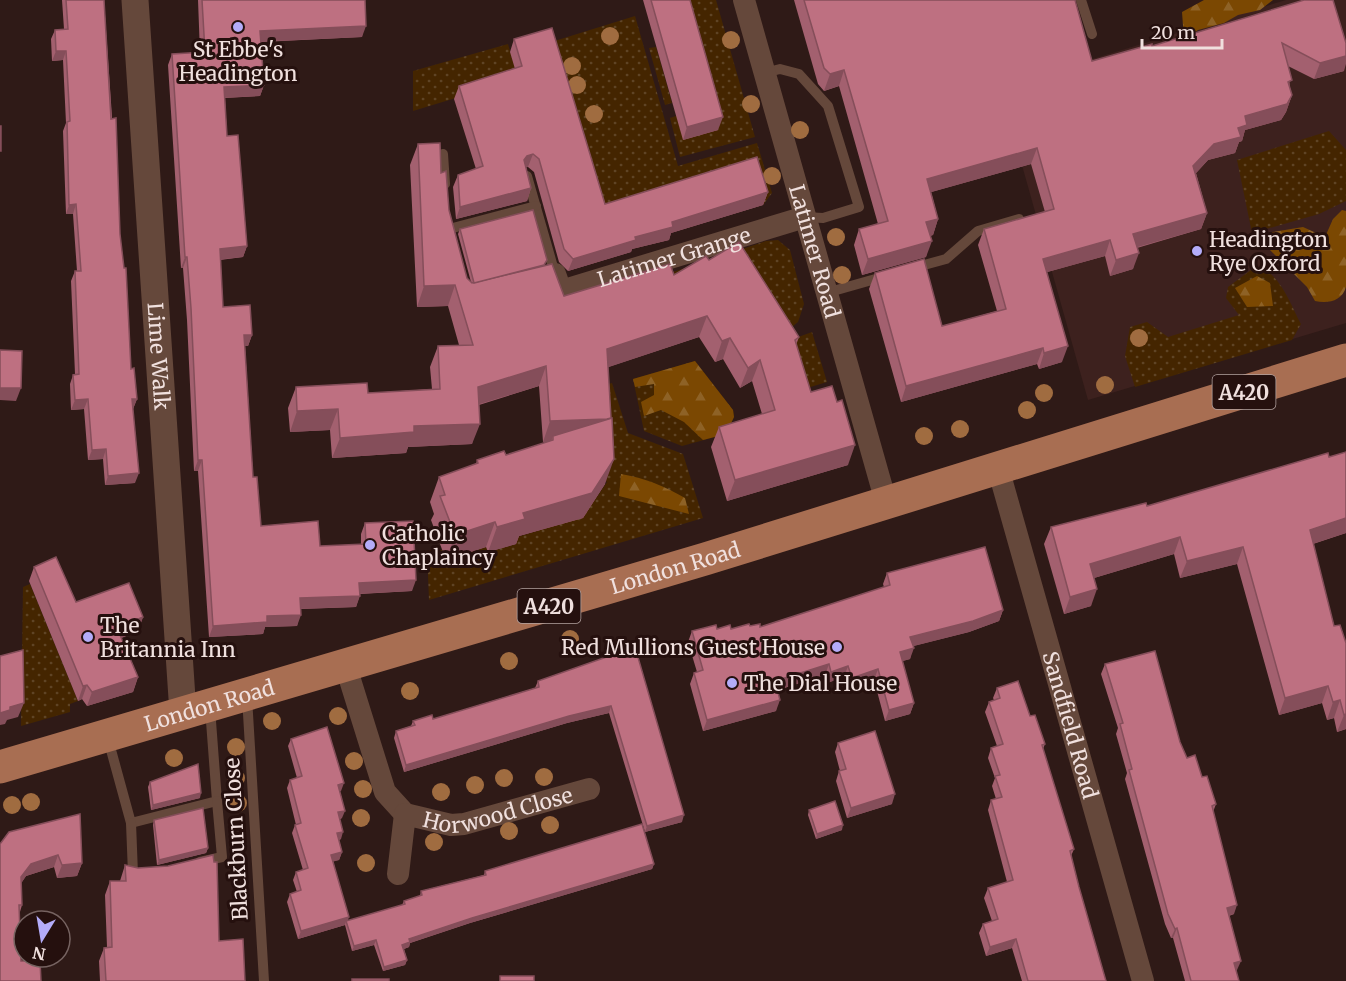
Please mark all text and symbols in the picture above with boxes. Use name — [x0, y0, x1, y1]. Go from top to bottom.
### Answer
scale bar — [1142, 12, 1222, 50]
marker: St Ebbe's Headington — [231, 20, 245, 34]
text: 20 m — [1151, 21, 1195, 44]
place label: St Ebbe's Headington — [179, 36, 298, 87]
street label: Latimer Road — [783, 181, 847, 321]
street label: Latimer Grange — [594, 221, 754, 293]
place label: Headington Rye Oxford — [1209, 226, 1328, 277]
marker: Headington Rye Oxford — [1190, 244, 1204, 258]
street label: Lime Walk — [142, 302, 176, 412]
road number: A420 — [1212, 375, 1276, 409]
place label: Catholic Chaplaincy — [382, 520, 495, 571]
street label: London Road — [607, 535, 744, 600]
marker: Catholic Chaplaincy — [363, 538, 377, 552]
road number: A420 — [518, 589, 580, 623]
place label: The Britannia Inn — [100, 612, 236, 663]
marker: The Britannia Inn — [81, 630, 95, 644]
place label: Red Mullions Guest House — [561, 634, 825, 661]
marker: Red Mullions Guest House — [830, 640, 844, 654]
street label: Sandfield Road — [1037, 648, 1104, 802]
place label: The Dial House — [744, 670, 897, 697]
street label: London Road — [141, 673, 278, 737]
marker: The Dial House — [725, 676, 739, 690]
street label: Blackburn Close — [218, 757, 254, 921]
street label: Horwood Close — [420, 781, 575, 838]
north arrow — [12, 909, 72, 969]
text: N — [31, 943, 47, 965]

